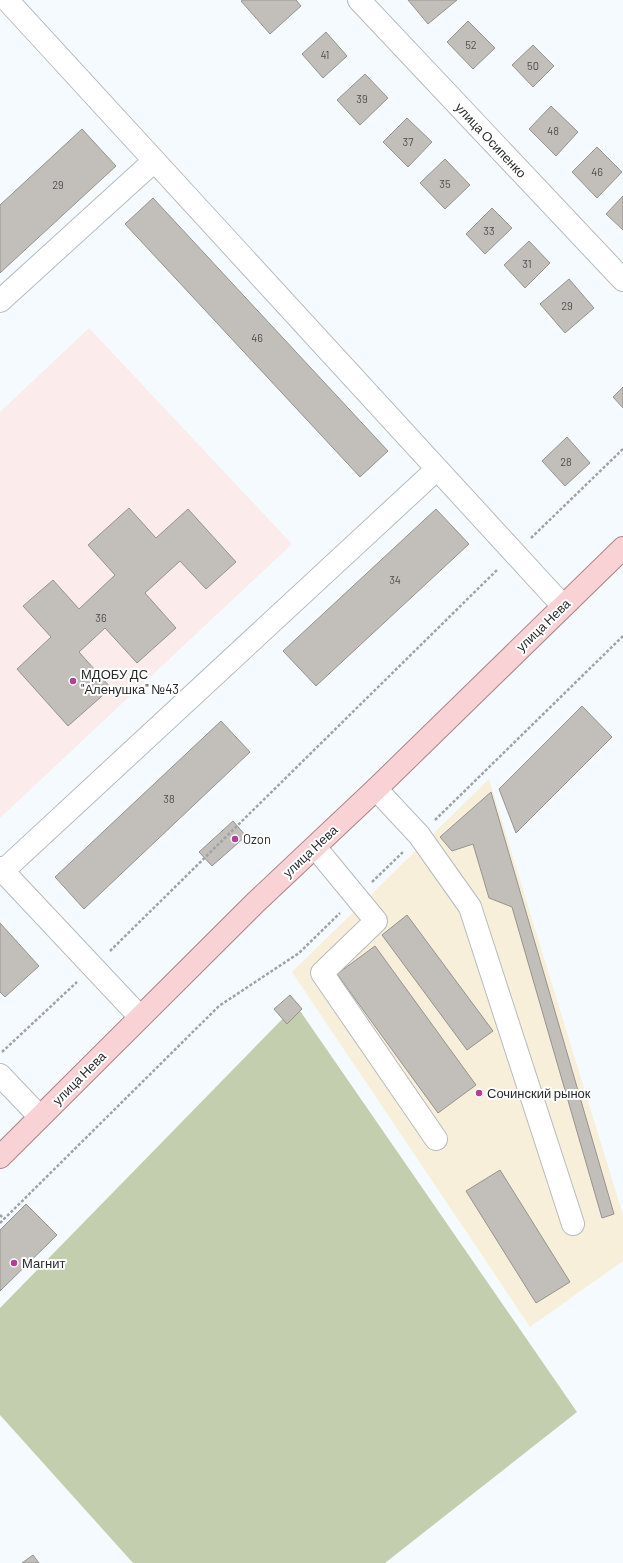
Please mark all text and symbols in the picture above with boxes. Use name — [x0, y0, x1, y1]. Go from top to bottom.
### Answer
house number: 52 — [465, 38, 477, 51]
house number: 41 — [321, 48, 329, 61]
house number: 50 — [527, 59, 539, 72]
house number: 39 — [356, 92, 368, 105]
street label: улица Осипенко — [452, 99, 530, 181]
house number: 48 — [547, 124, 559, 137]
house number: 37 — [403, 135, 413, 148]
house number: 46 — [591, 165, 603, 178]
house number: 35 — [439, 177, 451, 190]
house number: 29 — [52, 178, 64, 191]
house number: 33 — [483, 224, 495, 237]
house number: 31 — [522, 257, 532, 270]
house number: 29 — [561, 299, 573, 312]
house number: 46 — [251, 331, 263, 344]
house number: 28 — [560, 455, 572, 468]
house number: 34 — [389, 573, 401, 586]
street label: улица Нева — [513, 595, 574, 655]
house number: 36 — [95, 611, 107, 624]
place label: МДОБУ ДС "Аленушка" №43 — [81, 666, 179, 697]
marker: МДОБУ ДС "Аленушка" №43 — [68, 676, 78, 686]
house number: 38 — [163, 792, 175, 805]
street label: улица Нева — [279, 821, 341, 880]
place label: Ozon — [243, 831, 271, 847]
marker: Ozon — [230, 834, 240, 844]
street label: улица Нева — [49, 1047, 110, 1108]
place label: Сочинский рынок — [487, 1085, 591, 1101]
marker: Сочинский рынок — [474, 1088, 484, 1098]
place label: Магнит — [22, 1255, 65, 1271]
marker: Магнит — [9, 1258, 19, 1268]

